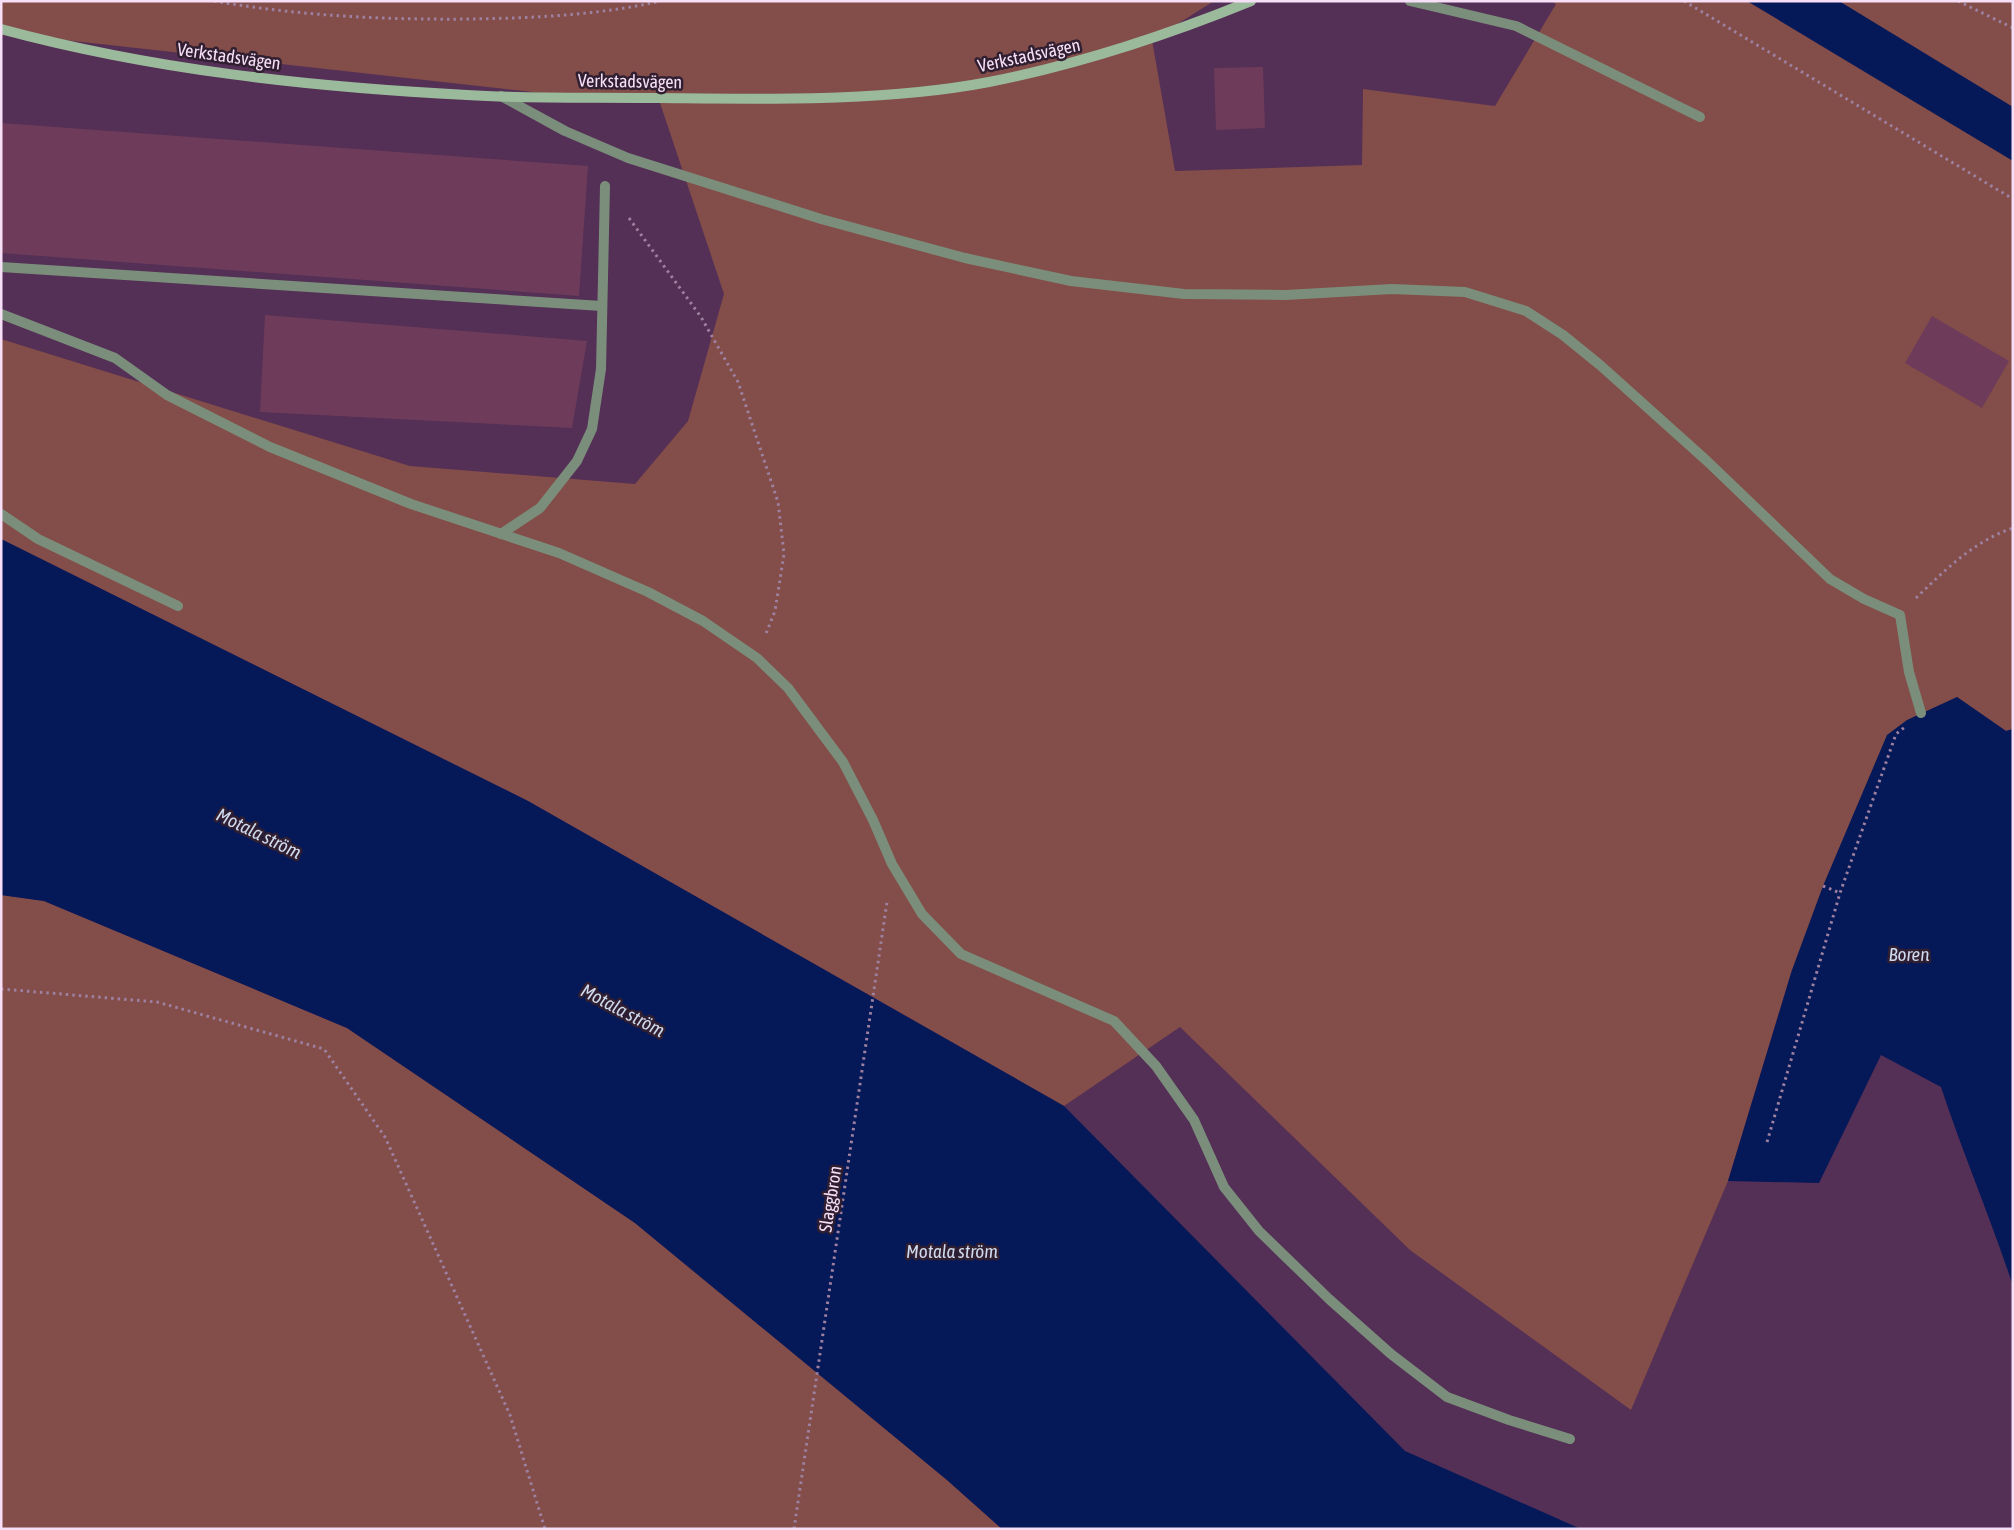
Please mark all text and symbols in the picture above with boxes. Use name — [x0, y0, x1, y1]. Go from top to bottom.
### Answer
street label: Verkstadsvägen — [976, 34, 1082, 76]
street label: Verkstadsvägen — [176, 38, 282, 74]
street label: Verkstadsvägen — [578, 70, 682, 92]
water label: Motala ström — [213, 803, 305, 863]
water label: Boren — [1889, 943, 1929, 965]
water label: Motala ström — [577, 979, 669, 1041]
street label: Slaggbron — [814, 1164, 846, 1234]
water label: Motala ström — [906, 1240, 998, 1262]

